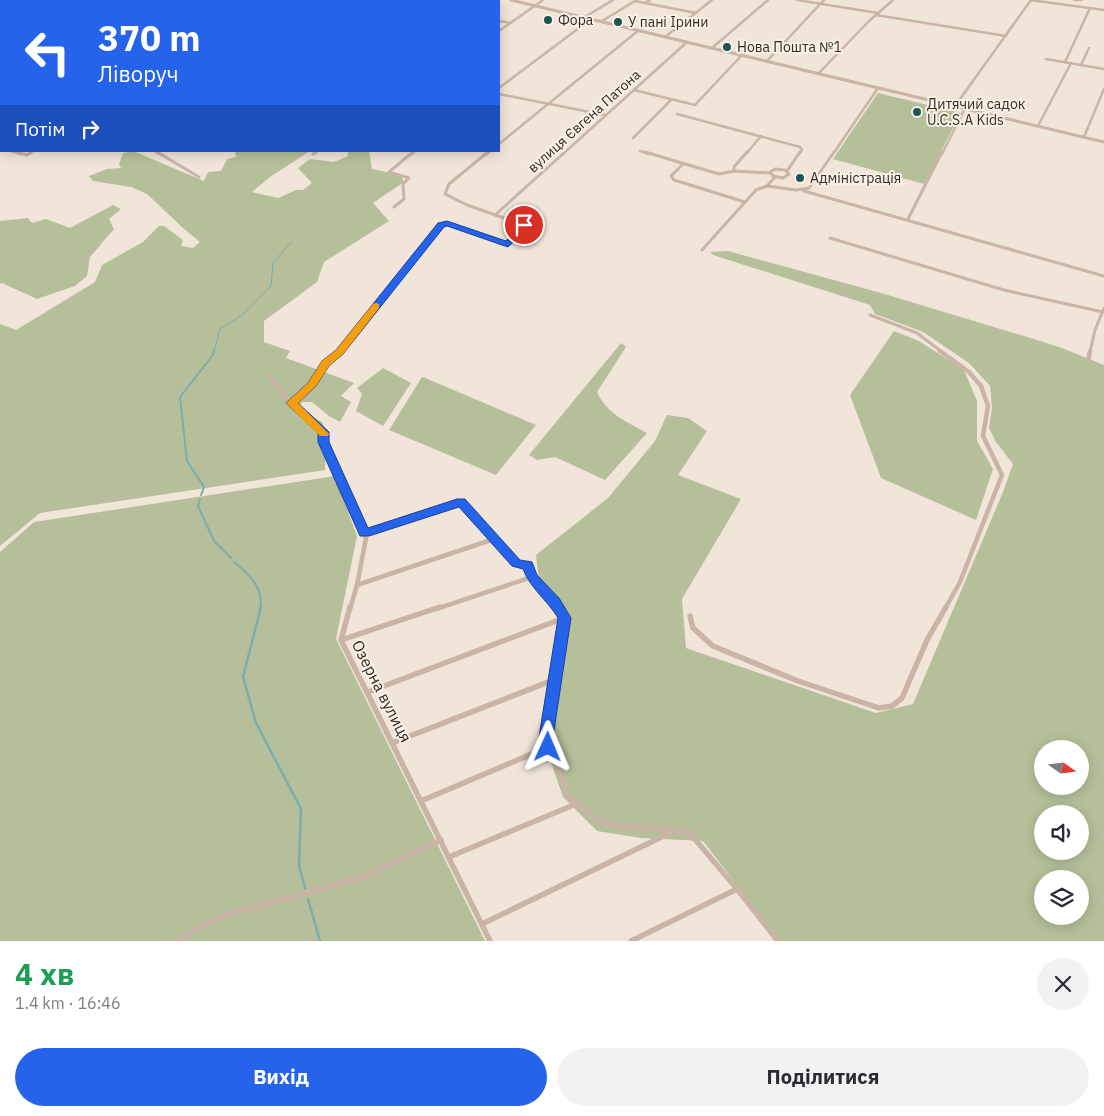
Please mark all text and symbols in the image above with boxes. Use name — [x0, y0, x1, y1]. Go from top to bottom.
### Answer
place label: Фора — [558, 11, 594, 29]
place label: У пані Ірини — [628, 13, 709, 31]
marker: Фора — [542, 14, 554, 26]
text: 370 m — [98, 15, 201, 61]
marker: У пані Ірини — [612, 16, 624, 28]
icon: left — [15, 20, 80, 85]
place label: Нова Пошта №1 — [737, 38, 842, 56]
marker: Нова Пошта №1 — [721, 41, 733, 53]
text: Ліворуч — [98, 59, 179, 88]
street label: вулиця Євгена Патона — [524, 65, 645, 176]
place label: Дитячий садок U.C.S.A Kids — [927, 95, 1026, 129]
marker: Дитячий садок U.C.S.A Kids — [911, 106, 923, 118]
icon: right — [76, 115, 104, 143]
text: Потім — [15, 117, 66, 141]
place label: Адміністрація — [810, 169, 901, 187]
marker: Адміністрація — [794, 172, 806, 184]
pin — [503, 204, 545, 246]
icon: arrive — [510, 211, 538, 239]
street label: Озерна вулиця — [348, 636, 416, 746]
position arrow — [521, 720, 573, 772]
north arrow — [1034, 740, 1089, 795]
map controls — [1034, 740, 1089, 925]
button: sound — [1034, 805, 1089, 860]
button: layers — [1034, 870, 1089, 925]
text: 4 хв — [15, 954, 74, 993]
button: close — [1037, 958, 1089, 1010]
text: 1.4 km · 16:46 — [15, 993, 121, 1013]
button: Вихід — [15, 1048, 547, 1106]
button: Поділитися — [557, 1048, 1089, 1106]

